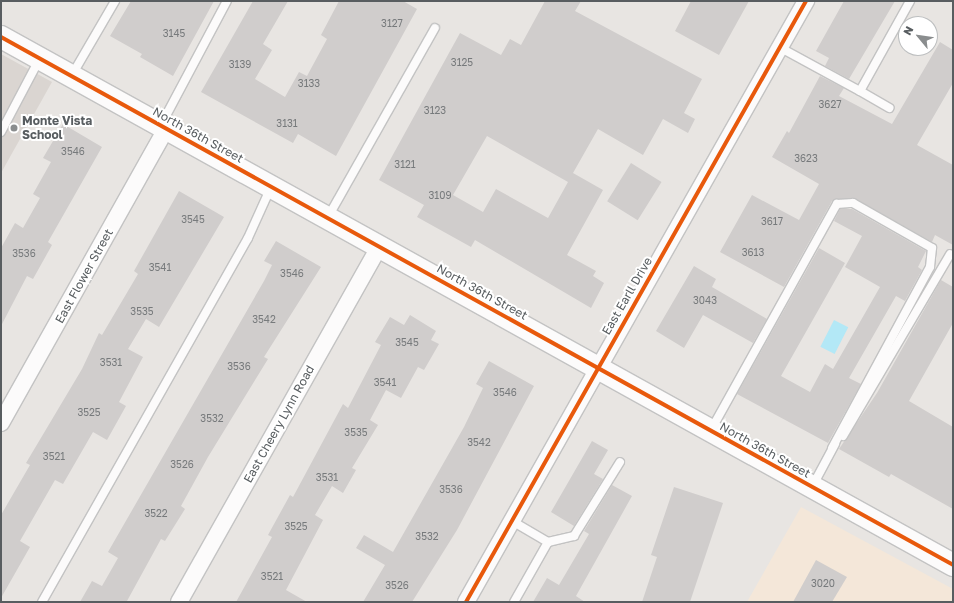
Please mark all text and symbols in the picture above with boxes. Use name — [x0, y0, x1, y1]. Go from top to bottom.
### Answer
north arrow — [898, 16, 938, 56]
house number: 3127 — [381, 18, 403, 30]
text: N — [900, 24, 916, 37]
house number: 3145 — [163, 28, 185, 40]
house number: 3125 — [451, 57, 473, 69]
house number: 3139 — [229, 59, 251, 71]
house number: 3133 — [298, 78, 320, 90]
house number: 3627 — [819, 99, 841, 111]
street label: North 36th Street — [150, 104, 246, 166]
house number: 3123 — [424, 105, 446, 117]
place label: Monte Vista School — [22, 114, 92, 142]
house number: 3131 — [276, 118, 298, 130]
marker: Monte Vista School — [9, 123, 19, 133]
house number: 3546 — [61, 146, 85, 158]
house number: 3623 — [794, 153, 818, 165]
house number: 3121 — [394, 159, 416, 171]
house number: 3109 — [429, 190, 451, 202]
house number: 3545 — [181, 214, 205, 226]
house number: 3617 — [761, 216, 783, 228]
street label: East Flower Street — [52, 226, 116, 326]
house number: 3613 — [742, 247, 764, 259]
house number: 3536 — [12, 248, 36, 260]
street label: East Earll Drive — [599, 255, 655, 337]
street label: North 36th Street — [434, 261, 530, 323]
house number: 3541 — [149, 262, 171, 274]
house number: 3546 — [280, 268, 304, 280]
house number: 3043 — [693, 295, 717, 307]
house number: 3535 — [130, 306, 154, 318]
house number: 3542 — [252, 314, 276, 326]
house number: 3545 — [395, 337, 419, 349]
house number: 3531 — [100, 357, 122, 369]
house number: 3536 — [227, 361, 251, 373]
street label: East Cheery Lynn Road — [241, 363, 317, 485]
house number: 3541 — [374, 377, 396, 389]
house number: 3546 — [493, 387, 517, 399]
house number: 3525 — [77, 407, 101, 419]
house number: 3532 — [200, 413, 224, 425]
street label: North 36th Street — [717, 419, 813, 481]
house number: 3535 — [344, 427, 368, 439]
house number: 3542 — [467, 437, 491, 449]
house number: 3521 — [43, 451, 65, 463]
house number: 3526 — [170, 459, 194, 471]
house number: 3531 — [316, 472, 338, 484]
house number: 3536 — [439, 484, 463, 496]
house number: 3522 — [144, 508, 168, 520]
house number: 3525 — [284, 521, 308, 533]
house number: 3532 — [415, 531, 439, 543]
house number: 3521 — [261, 571, 283, 583]
house number: 3020 — [811, 578, 835, 590]
house number: 3526 — [385, 580, 409, 592]

